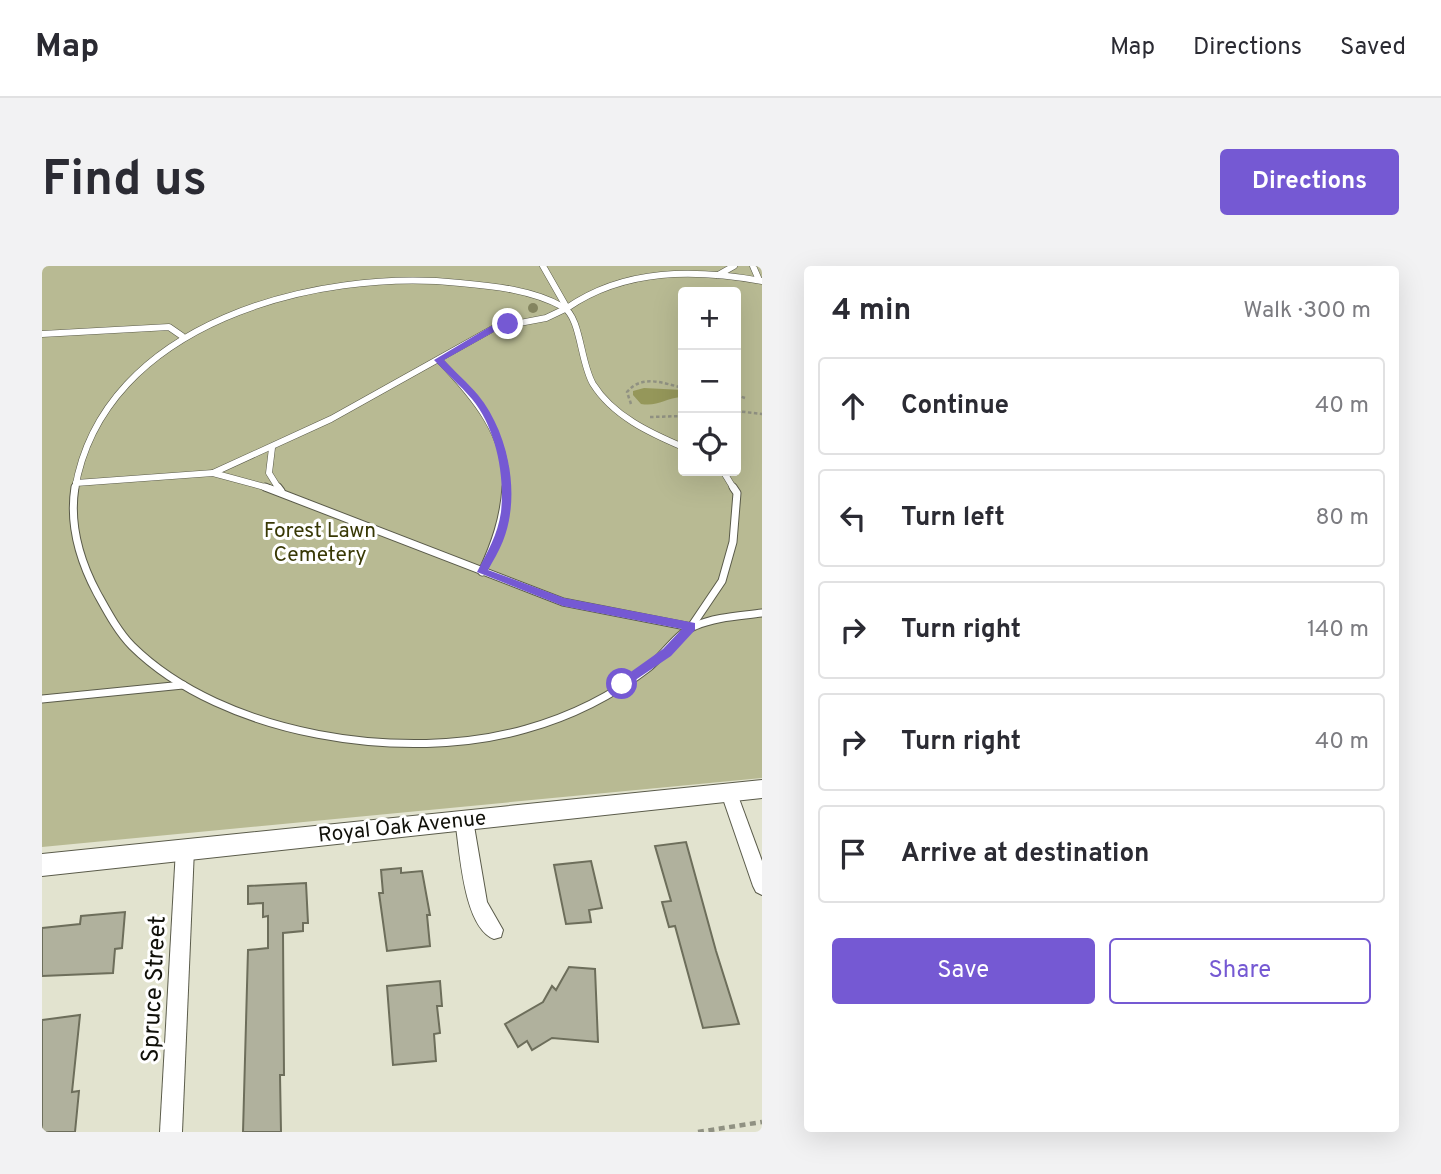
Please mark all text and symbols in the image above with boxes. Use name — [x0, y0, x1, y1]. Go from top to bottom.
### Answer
text: Map — [35, 27, 99, 69]
text: Map — [1110, 33, 1155, 63]
text: Directions — [1193, 33, 1302, 63]
text: Saved — [1340, 33, 1406, 63]
button: Directions — [1220, 149, 1399, 215]
text: Find us — [42, 151, 207, 213]
map controls — [678, 287, 741, 476]
button: + — [678, 287, 741, 350]
text: 4 min — [832, 293, 911, 330]
text: Walk · 300 m — [1243, 297, 1371, 326]
route end — [492, 308, 523, 339]
button: − — [678, 350, 741, 413]
icon: ahead — [834, 387, 872, 425]
text: Continue — [901, 390, 1009, 423]
text: 40 m — [1315, 392, 1369, 421]
button: locate — [678, 413, 741, 476]
icon: left — [834, 499, 872, 537]
text: Turn left — [901, 502, 1005, 535]
text: 80 m — [1316, 504, 1369, 533]
park label: Forest Lawn Cemetery — [264, 518, 376, 569]
icon: right — [834, 611, 872, 649]
text: Turn right — [901, 614, 1021, 647]
text: 140 m — [1307, 616, 1369, 645]
route start — [606, 668, 637, 699]
icon: right — [834, 723, 872, 761]
text: Turn right — [901, 726, 1021, 759]
text: 40 m — [1315, 728, 1369, 757]
street label: Royal Oak Avenue — [317, 805, 487, 850]
icon: arrive — [834, 835, 872, 873]
text: Arrive at destination — [901, 838, 1149, 871]
street label: Spruce Street — [136, 915, 174, 1063]
button: Save — [832, 938, 1095, 1004]
button: Share — [1109, 938, 1371, 1004]

